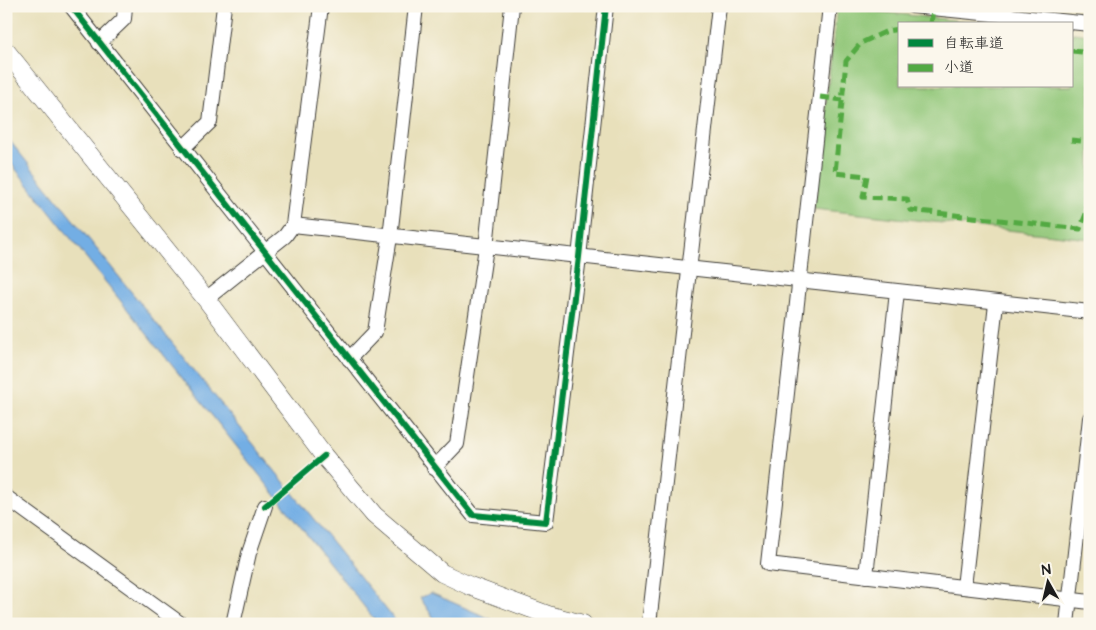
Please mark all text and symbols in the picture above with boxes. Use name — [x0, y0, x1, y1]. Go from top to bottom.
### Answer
legend — [898, 22, 1074, 88]
text: 自転車道 — [944, 33, 1004, 54]
text: 小道 — [944, 57, 974, 78]
north arrow — [1024, 558, 1074, 608]
text: N — [1041, 560, 1052, 581]

